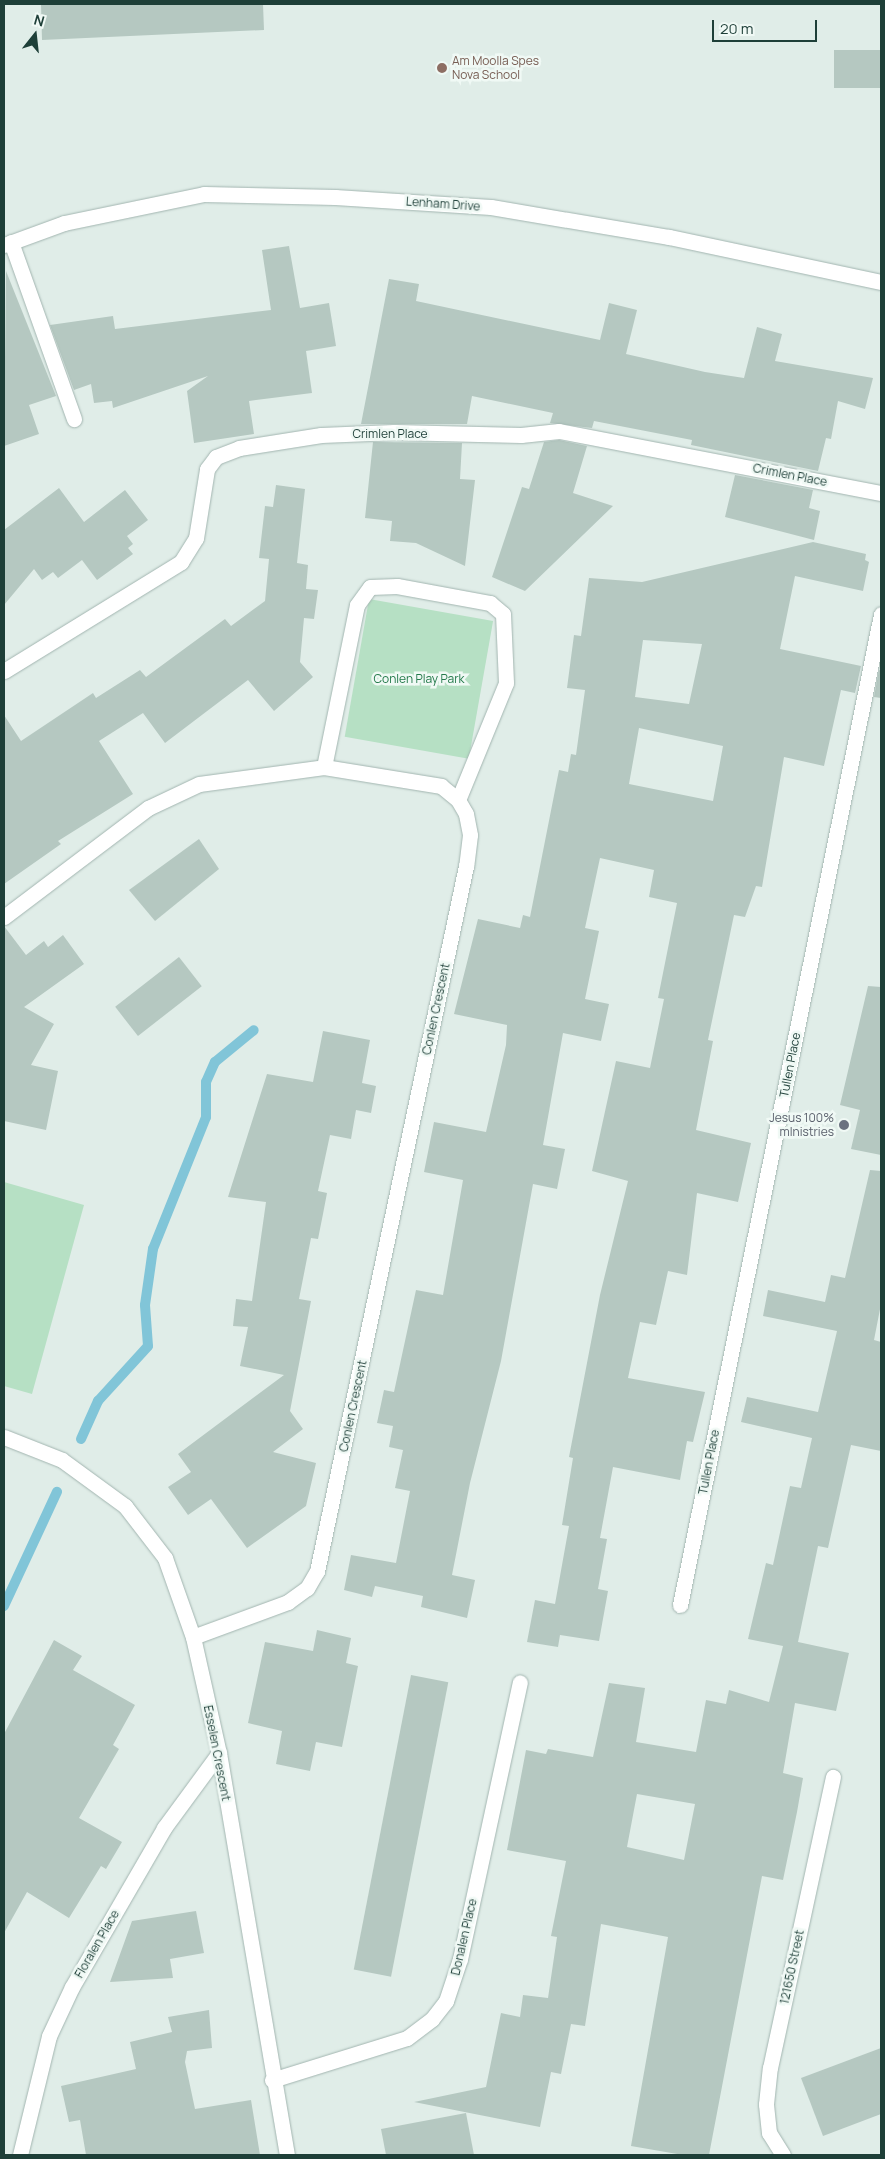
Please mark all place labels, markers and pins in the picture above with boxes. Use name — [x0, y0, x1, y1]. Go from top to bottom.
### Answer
place label: Am Moolla Spes Nova School — [452, 54, 539, 82]
marker: Am Moolla Spes Nova School — [436, 62, 448, 74]
place label: Jesus 100% mInistries — [769, 1111, 834, 1139]
marker: Jesus 100% mInistries — [838, 1119, 850, 1131]

